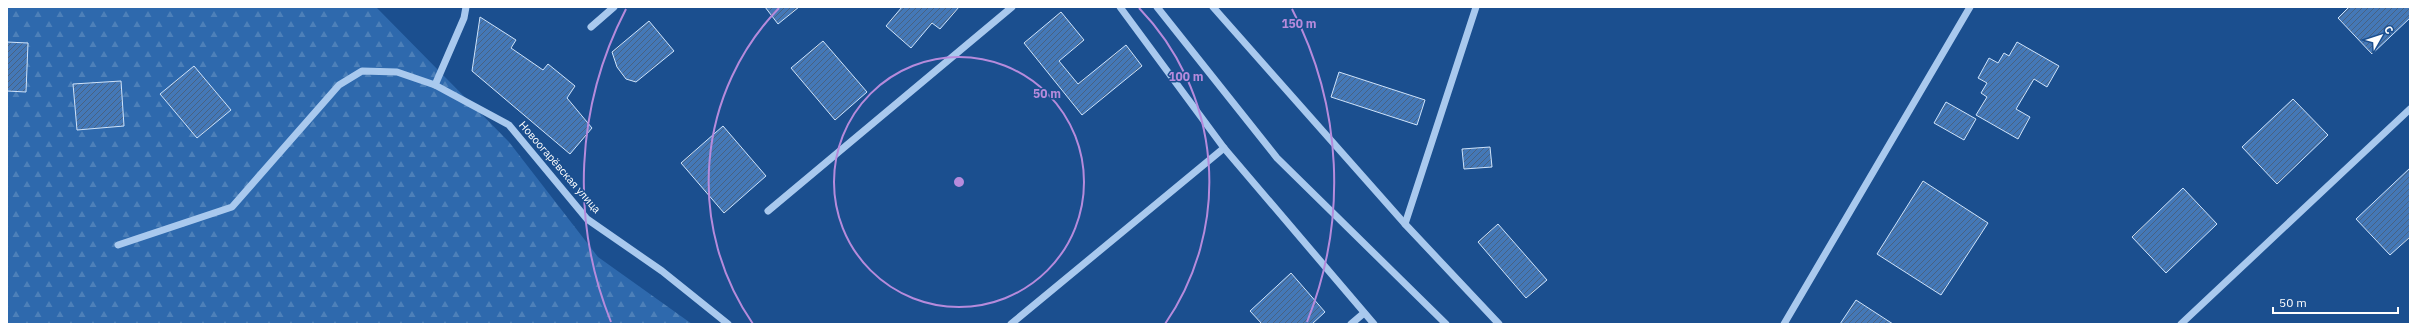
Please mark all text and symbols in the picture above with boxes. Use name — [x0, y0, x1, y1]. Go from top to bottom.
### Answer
text: 150 m — [1281, 16, 1317, 31]
north arrow — [2361, 16, 2401, 56]
text: С — [2381, 23, 2396, 37]
text: 100 m — [1168, 69, 1204, 84]
text: 50 m — [1033, 86, 1061, 101]
street label: Новоогарёвская улица — [516, 118, 604, 216]
centre of rings — [952, 175, 966, 189]
scale bar — [2273, 289, 2398, 315]
text: 50 m — [2279, 295, 2307, 310]

